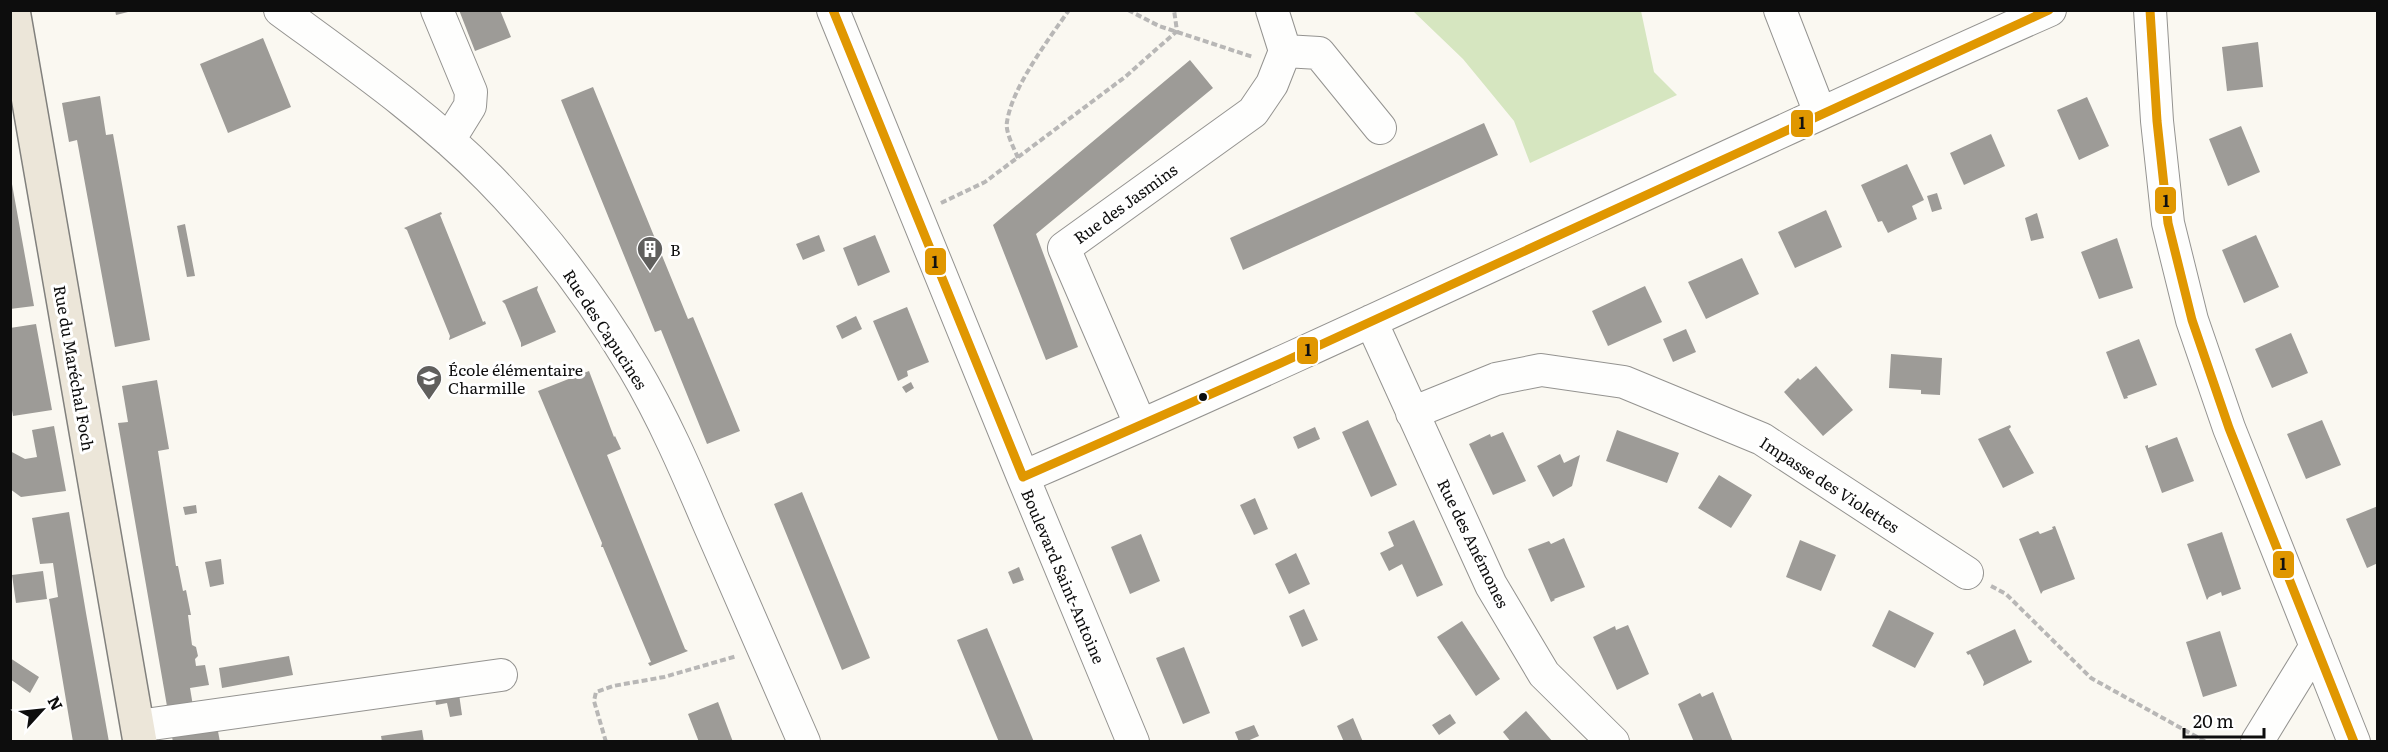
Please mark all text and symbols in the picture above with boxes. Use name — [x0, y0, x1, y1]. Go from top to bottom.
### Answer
line badge: 1 — [1790, 109, 1814, 138]
text: 1 — [1799, 110, 1806, 134]
street label: Rue des Jasmins — [1068, 157, 1182, 249]
line badge: 1 — [2154, 186, 2177, 215]
text: 1 — [2163, 188, 2170, 212]
building icon: B — [635, 234, 665, 272]
place label: B — [670, 237, 681, 261]
line badge: 1 — [924, 247, 947, 276]
text: 1 — [932, 249, 939, 273]
street label: Rue des Capucines — [558, 264, 654, 394]
street label: Rue du Maréchal Foch — [49, 283, 101, 453]
line badge: 1 — [1296, 336, 1319, 365]
text: 1 — [1305, 337, 1312, 361]
place label: École élémentaire Charmille — [448, 357, 583, 399]
school or university icon: École élémentaire Charmille — [414, 363, 444, 401]
unlabelled marker — [1197, 391, 1209, 403]
street label: Impasse des Violettes — [1756, 430, 1904, 538]
street label: Rue des Anémones — [1432, 474, 1516, 612]
street label: Boulevard Saint-Antoine — [1016, 485, 1112, 667]
line badge: 1 — [2272, 550, 2295, 579]
text: 1 — [2280, 551, 2287, 575]
north arrow — [12, 680, 72, 740]
text: N — [43, 691, 70, 714]
scale bar — [2184, 701, 2264, 739]
text: 20 m — [2193, 707, 2234, 734]

